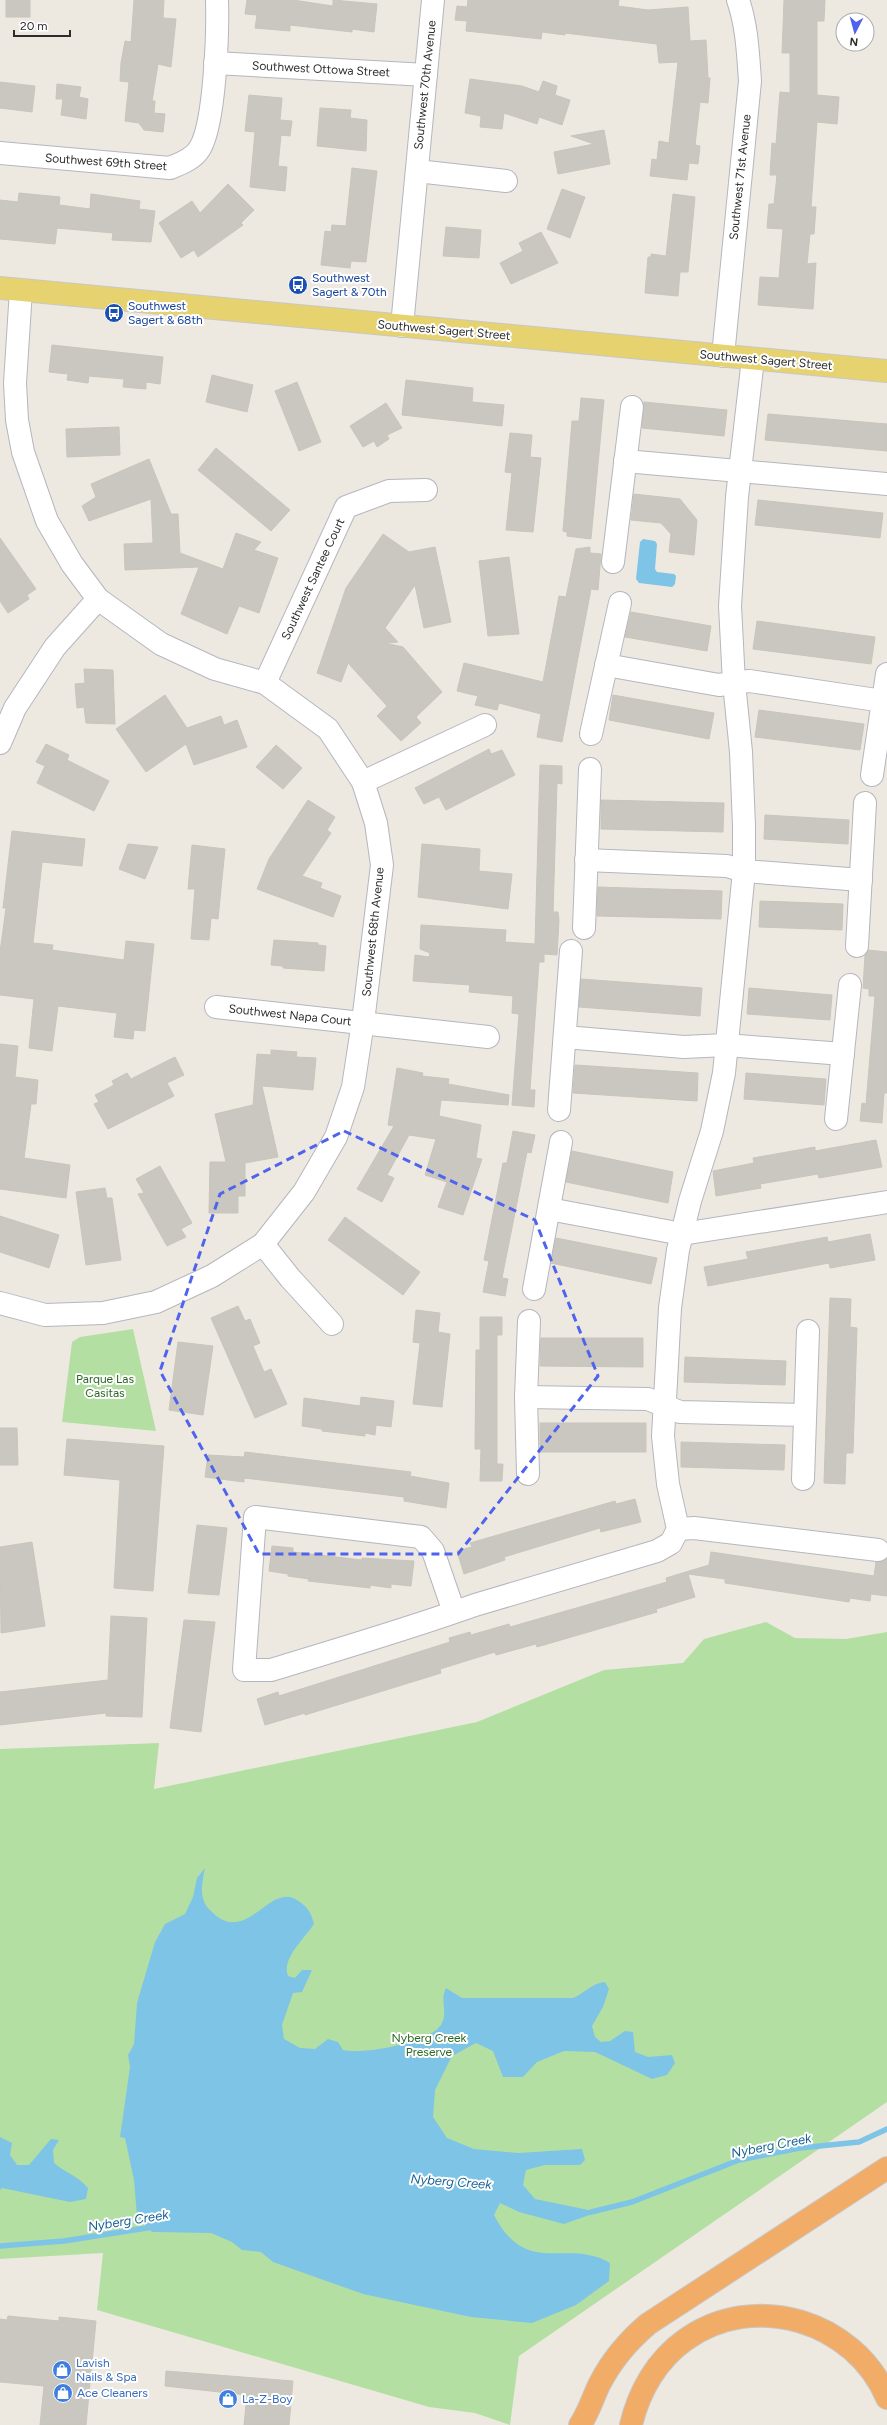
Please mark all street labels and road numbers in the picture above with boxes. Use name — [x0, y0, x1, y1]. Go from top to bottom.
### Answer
street label: Southwest 70th Avenue — [411, 19, 439, 150]
street label: Southwest Ottowa Street — [252, 58, 391, 80]
street label: Southwest 71st Avenue — [726, 113, 754, 240]
street label: Southwest 69th Street — [44, 151, 168, 173]
street label: Southwest Sagert Street — [377, 317, 511, 343]
street label: Southwest Sagert Street — [699, 347, 833, 373]
street label: Southwest Santee Court — [279, 515, 348, 642]
street label: Southwest 68th Avenue — [359, 866, 387, 997]
street label: Southwest Napa Court — [228, 1002, 353, 1028]

